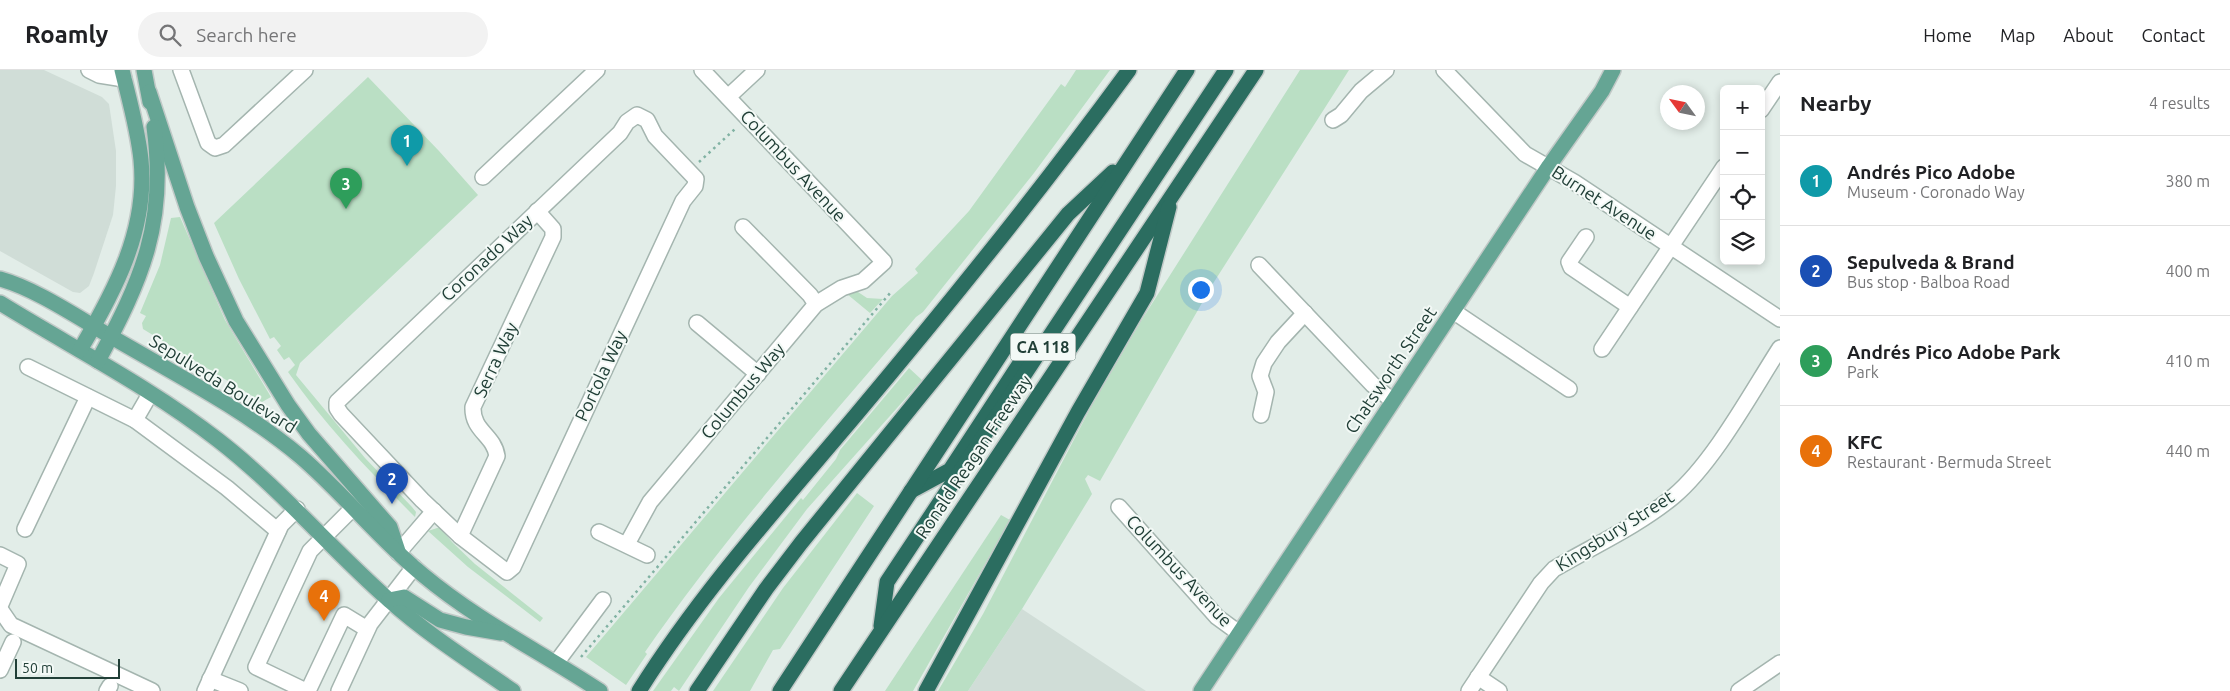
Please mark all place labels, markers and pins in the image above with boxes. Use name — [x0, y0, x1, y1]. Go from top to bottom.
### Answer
pin: 1 — [391, 125, 423, 166]
pin: 3 — [330, 168, 362, 209]
pin: 2 — [376, 463, 408, 504]
pin: 4 — [308, 580, 340, 621]

